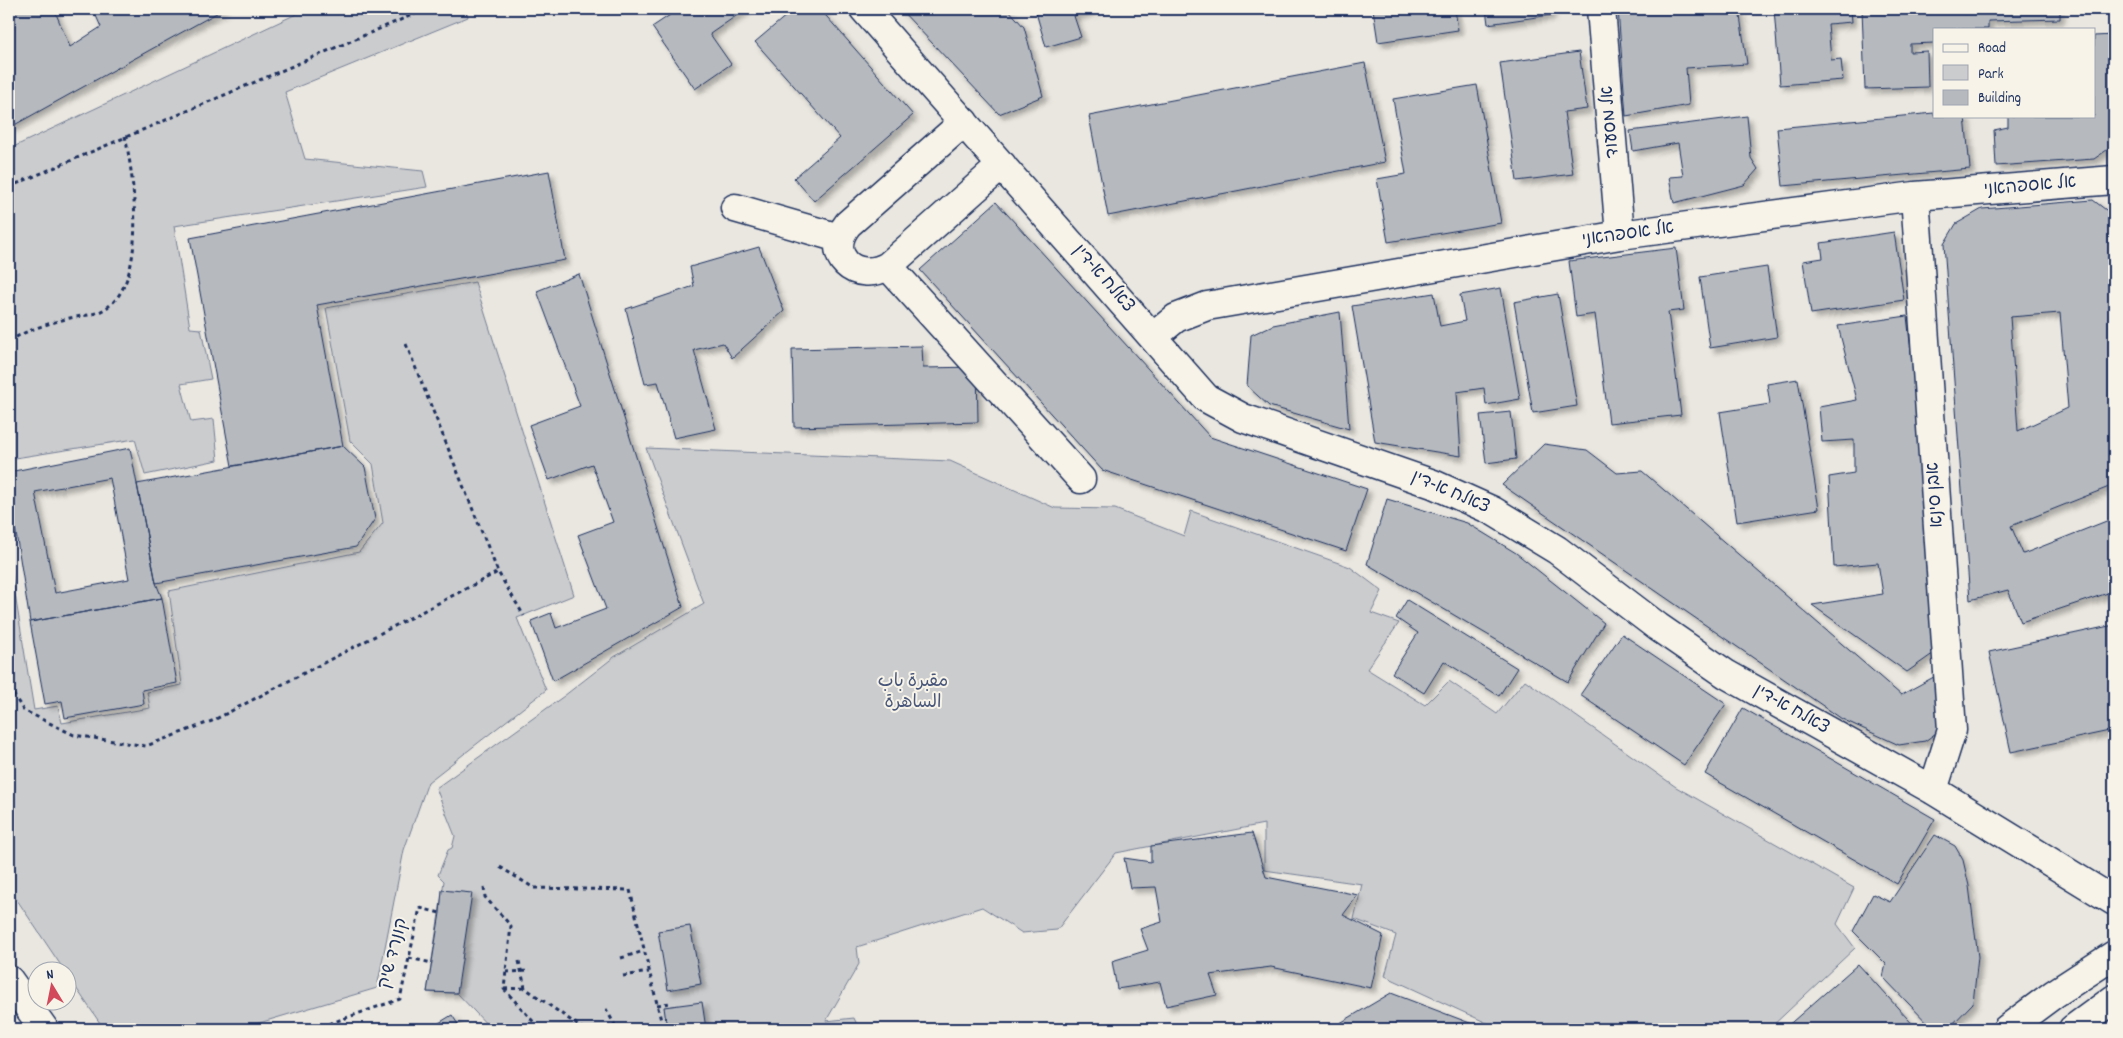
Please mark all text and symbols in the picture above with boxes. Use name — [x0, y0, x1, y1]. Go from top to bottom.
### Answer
legend — [1933, 28, 2096, 118]
text: Road — [1978, 38, 2006, 60]
text: Park — [1978, 64, 2004, 86]
street label: אל מסעוד — [1595, 85, 1627, 159]
text: Building — [1978, 88, 2021, 110]
street label: אל אספהאני — [1983, 171, 2077, 203]
street label: אל אספהאני — [1580, 216, 1676, 254]
street label: צאלח א-דין — [1066, 239, 1140, 319]
street label: אבן סינא — [1921, 461, 1951, 529]
street label: צאלח א-דין — [1407, 465, 1493, 521]
park label: مقبرة باب الساهرة — [878, 670, 948, 716]
street label: צאלח א-דין — [1749, 679, 1833, 741]
street label: קונרד שיק — [373, 916, 415, 992]
north arrow — [28, 960, 78, 1010]
text: N — [45, 965, 55, 986]

